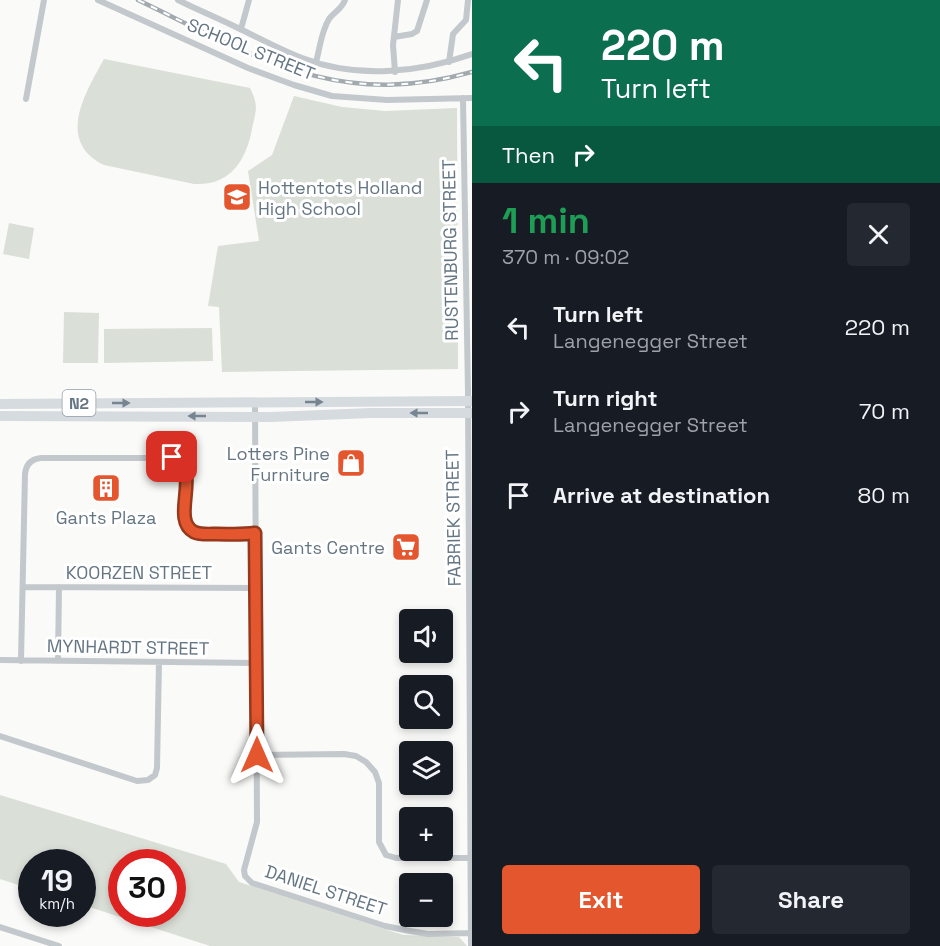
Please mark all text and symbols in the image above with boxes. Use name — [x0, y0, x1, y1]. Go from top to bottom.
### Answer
street label: SCHOOL STREET — [184, 13, 319, 85]
text: 220 m — [601, 19, 725, 72]
icon: left — [502, 24, 580, 102]
text: Turn left — [601, 71, 711, 106]
icon: right — [567, 138, 600, 171]
text: Then — [502, 141, 555, 169]
street label: RUSTENBURG STREET — [437, 159, 463, 341]
place label: Hottentots Holland High School — [258, 176, 422, 220]
school or university icon: Hottentots Holland High School — [221, 181, 253, 213]
text: 1 min — [502, 198, 590, 244]
button: close — [847, 203, 910, 266]
text: 370 m · 09:02 — [502, 244, 629, 270]
text: Turn left — [553, 300, 643, 328]
icon: left — [502, 311, 535, 344]
text: 220 m — [845, 313, 910, 341]
text: Langenegger Street — [553, 328, 748, 354]
text: Turn right — [553, 384, 658, 412]
road number: N2 — [62, 390, 96, 416]
icon: right — [502, 395, 535, 428]
one-way arrow — [304, 397, 323, 407]
text: 70 m — [859, 397, 910, 425]
one-way arrow — [112, 398, 131, 408]
one-way arrow — [409, 408, 428, 418]
one-way arrow — [187, 411, 206, 421]
text: Langenegger Street — [553, 412, 748, 438]
pin — [146, 431, 197, 482]
icon: arrive — [155, 440, 188, 473]
place label: Lotters Pine Furniture — [227, 442, 330, 486]
shop icon: Lotters Pine Furniture — [335, 447, 367, 479]
street label: FABRIEK STREET — [440, 449, 466, 587]
building icon: Gants Plaza — [90, 472, 122, 504]
icon: arrive — [502, 479, 535, 512]
text: Arrive at destination — [553, 481, 770, 509]
text: 80 m — [858, 481, 910, 509]
place label: Gants Plaza — [56, 506, 156, 529]
supermarket icon: Gants Centre — [390, 531, 422, 563]
place label: Gants Centre — [271, 536, 385, 559]
street label: KOORZEN STREET — [66, 561, 213, 584]
map controls — [399, 609, 453, 927]
button: sound — [399, 609, 453, 663]
street label: MYNHARDT STREET — [47, 634, 210, 660]
button: search — [399, 675, 453, 729]
position arrow — [225, 723, 289, 787]
button: layers — [399, 741, 453, 795]
button: + — [399, 807, 453, 861]
speed limit sign: 30 — [108, 849, 186, 927]
street label: DANIEL STREET — [262, 859, 390, 921]
text: 19 — [41, 861, 73, 900]
button: Exit — [502, 865, 700, 934]
button: Share — [712, 865, 910, 934]
button: − — [399, 873, 453, 927]
text: km/h — [39, 894, 75, 913]

